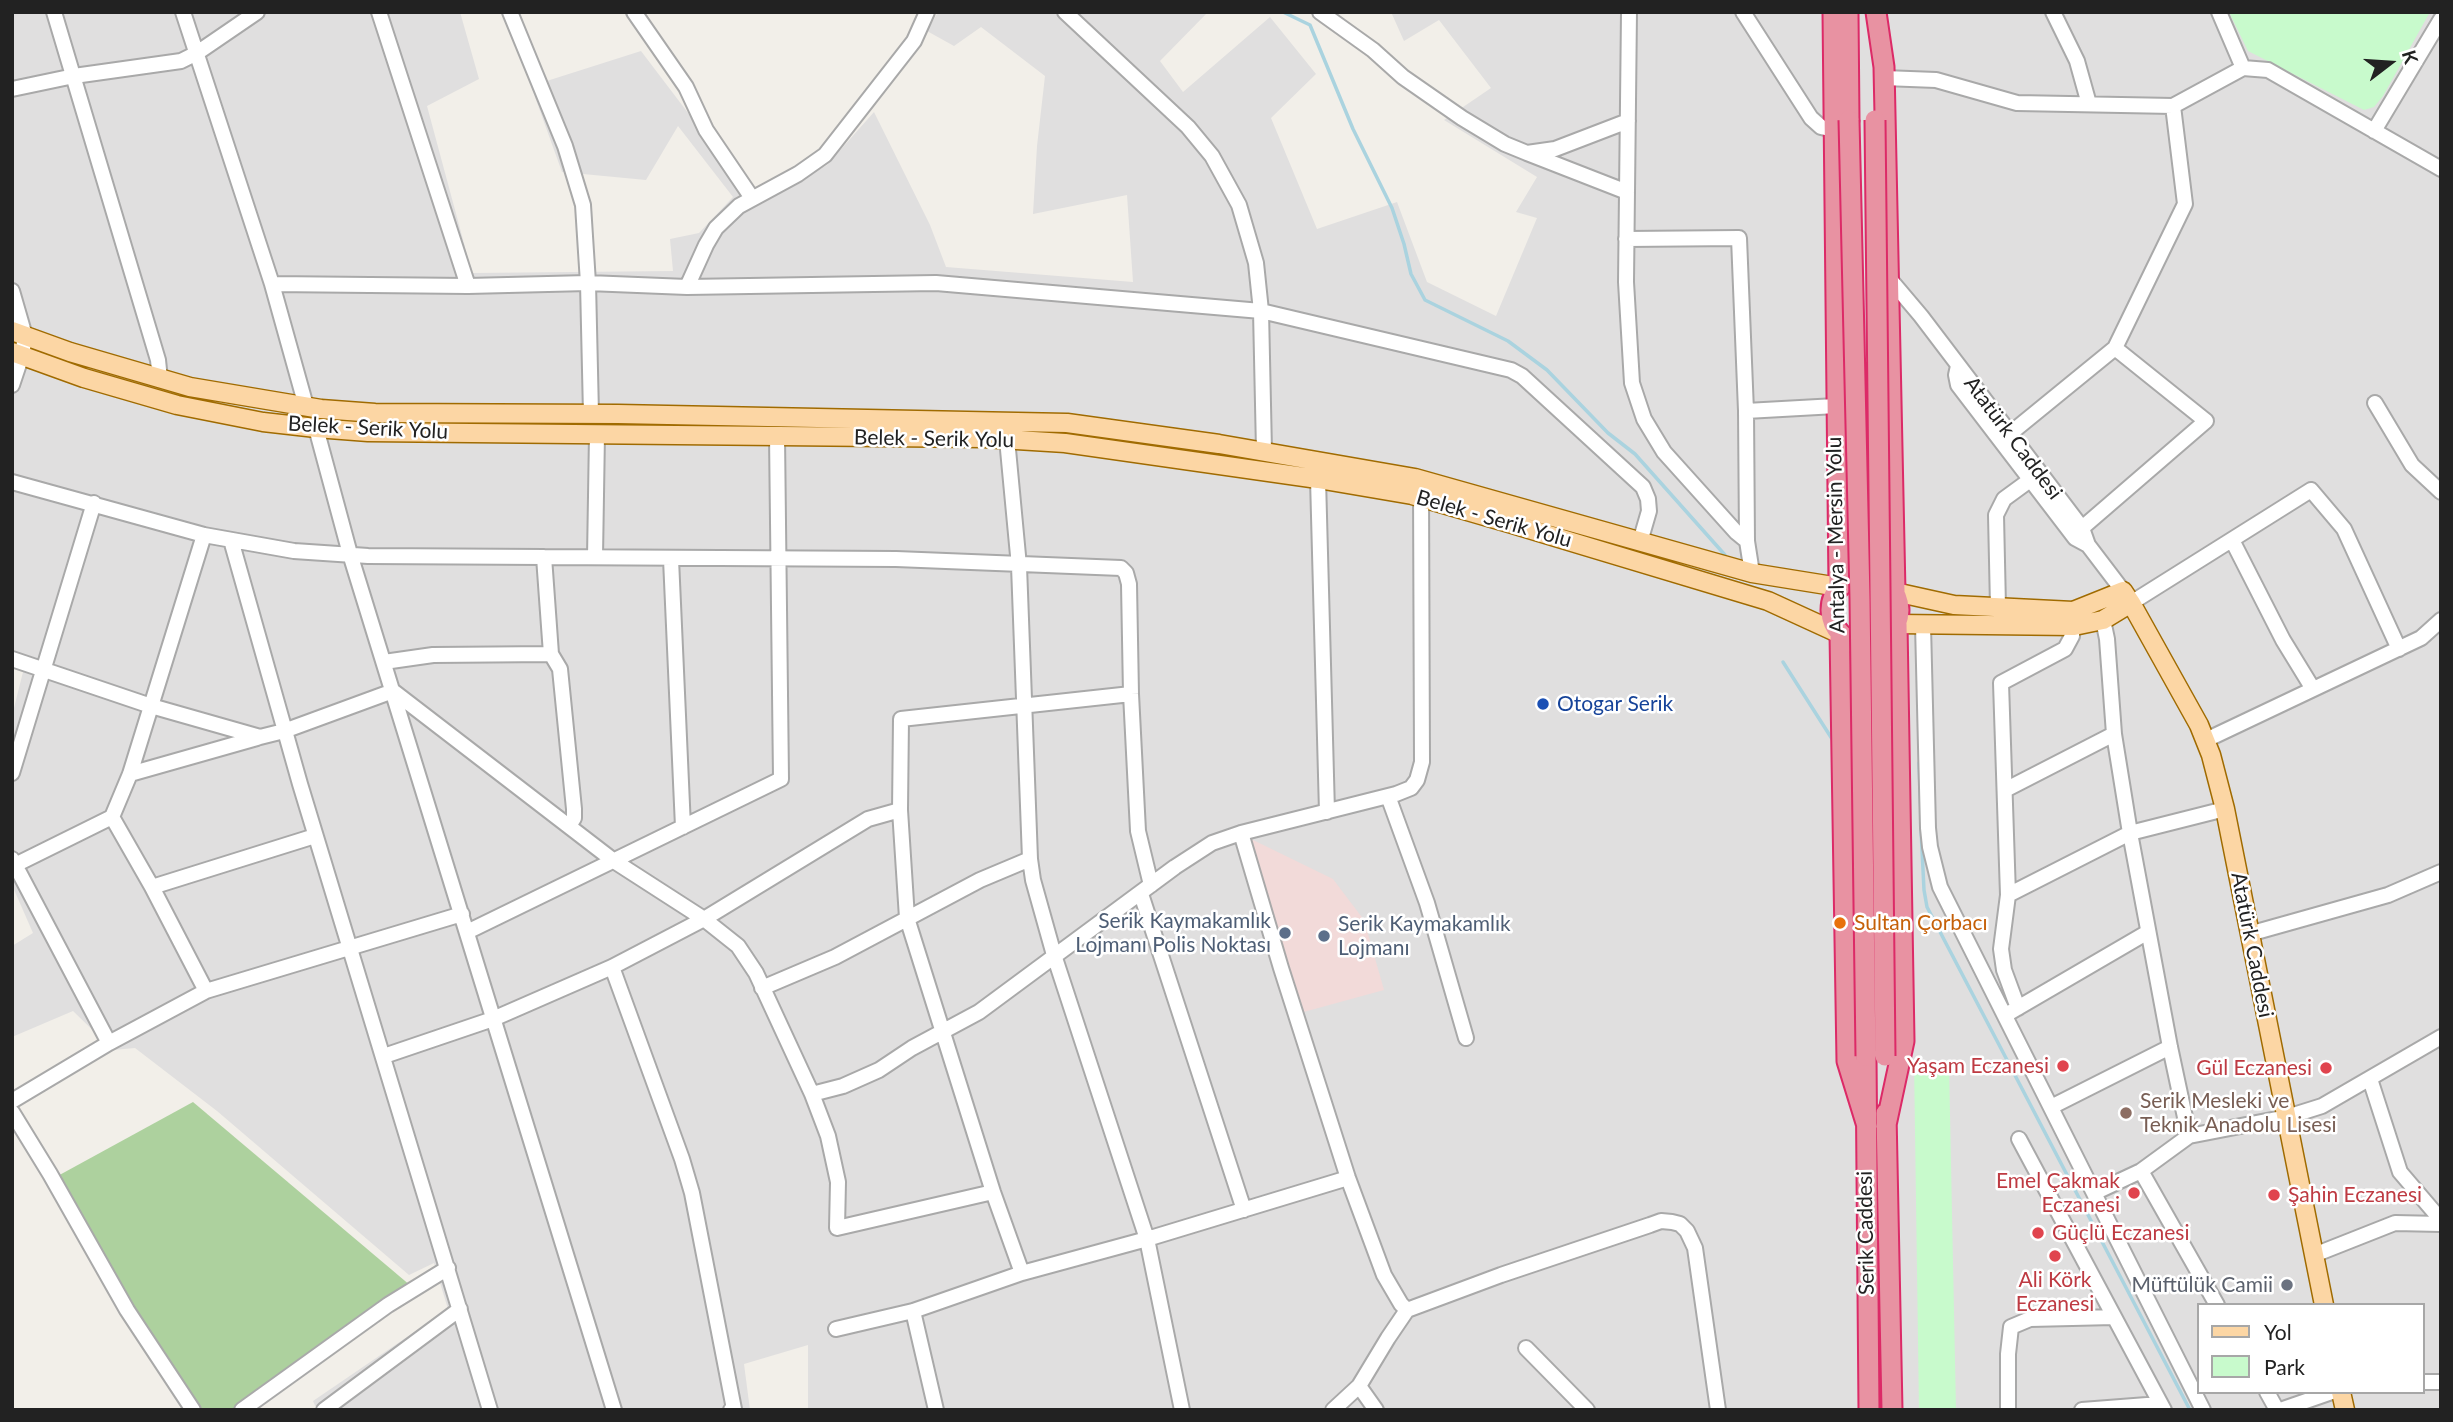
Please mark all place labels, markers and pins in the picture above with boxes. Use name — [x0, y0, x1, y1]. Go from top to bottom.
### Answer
place label: Otogar Serik — [1557, 691, 1673, 717]
marker: Otogar Serik — [1535, 696, 1551, 712]
place label: Serik Kaymakamlık Lojmanı Polis Noktası — [1075, 908, 1271, 958]
place label: Sultan Çorbacı — [1854, 910, 1988, 936]
place label: Serik Kaymakamlık Lojmanı — [1338, 911, 1511, 961]
marker: Sultan Çorbacı — [1832, 915, 1848, 931]
marker: Serik Kaymakamlık Lojmanı Polis Noktası — [1277, 925, 1293, 941]
marker: Serik Kaymakamlık Lojmanı — [1316, 928, 1332, 944]
place label: Yaşam Eczanesi — [1907, 1053, 2049, 1079]
place label: Gül Eczanesi — [2196, 1055, 2312, 1081]
marker: Yaşam Eczanesi — [2055, 1058, 2071, 1074]
marker: Gül Eczanesi — [2318, 1060, 2334, 1076]
place label: Serik Mesleki ve Teknik Anadolu Lisesi — [2140, 1088, 2337, 1138]
marker: Serik Mesleki ve Teknik Anadolu Lisesi — [2118, 1105, 2134, 1121]
place label: Emel Çakmak Eczanesi — [1996, 1168, 2120, 1218]
place label: Şahin Eczanesi — [2288, 1182, 2422, 1208]
marker: Emel Çakmak Eczanesi — [2126, 1185, 2142, 1201]
marker: Şahin Eczanesi — [2266, 1187, 2282, 1203]
place label: Güçlü Eczanesi — [2052, 1220, 2189, 1246]
marker: Güçlü Eczanesi — [2030, 1225, 2046, 1241]
marker: Ali Körk Eczanesi — [2047, 1248, 2063, 1264]
place label: Ali Körk Eczanesi — [2016, 1267, 2094, 1317]
place label: Müftülük Camii — [2131, 1272, 2273, 1298]
marker: Müftülük Camii — [2279, 1277, 2295, 1293]

